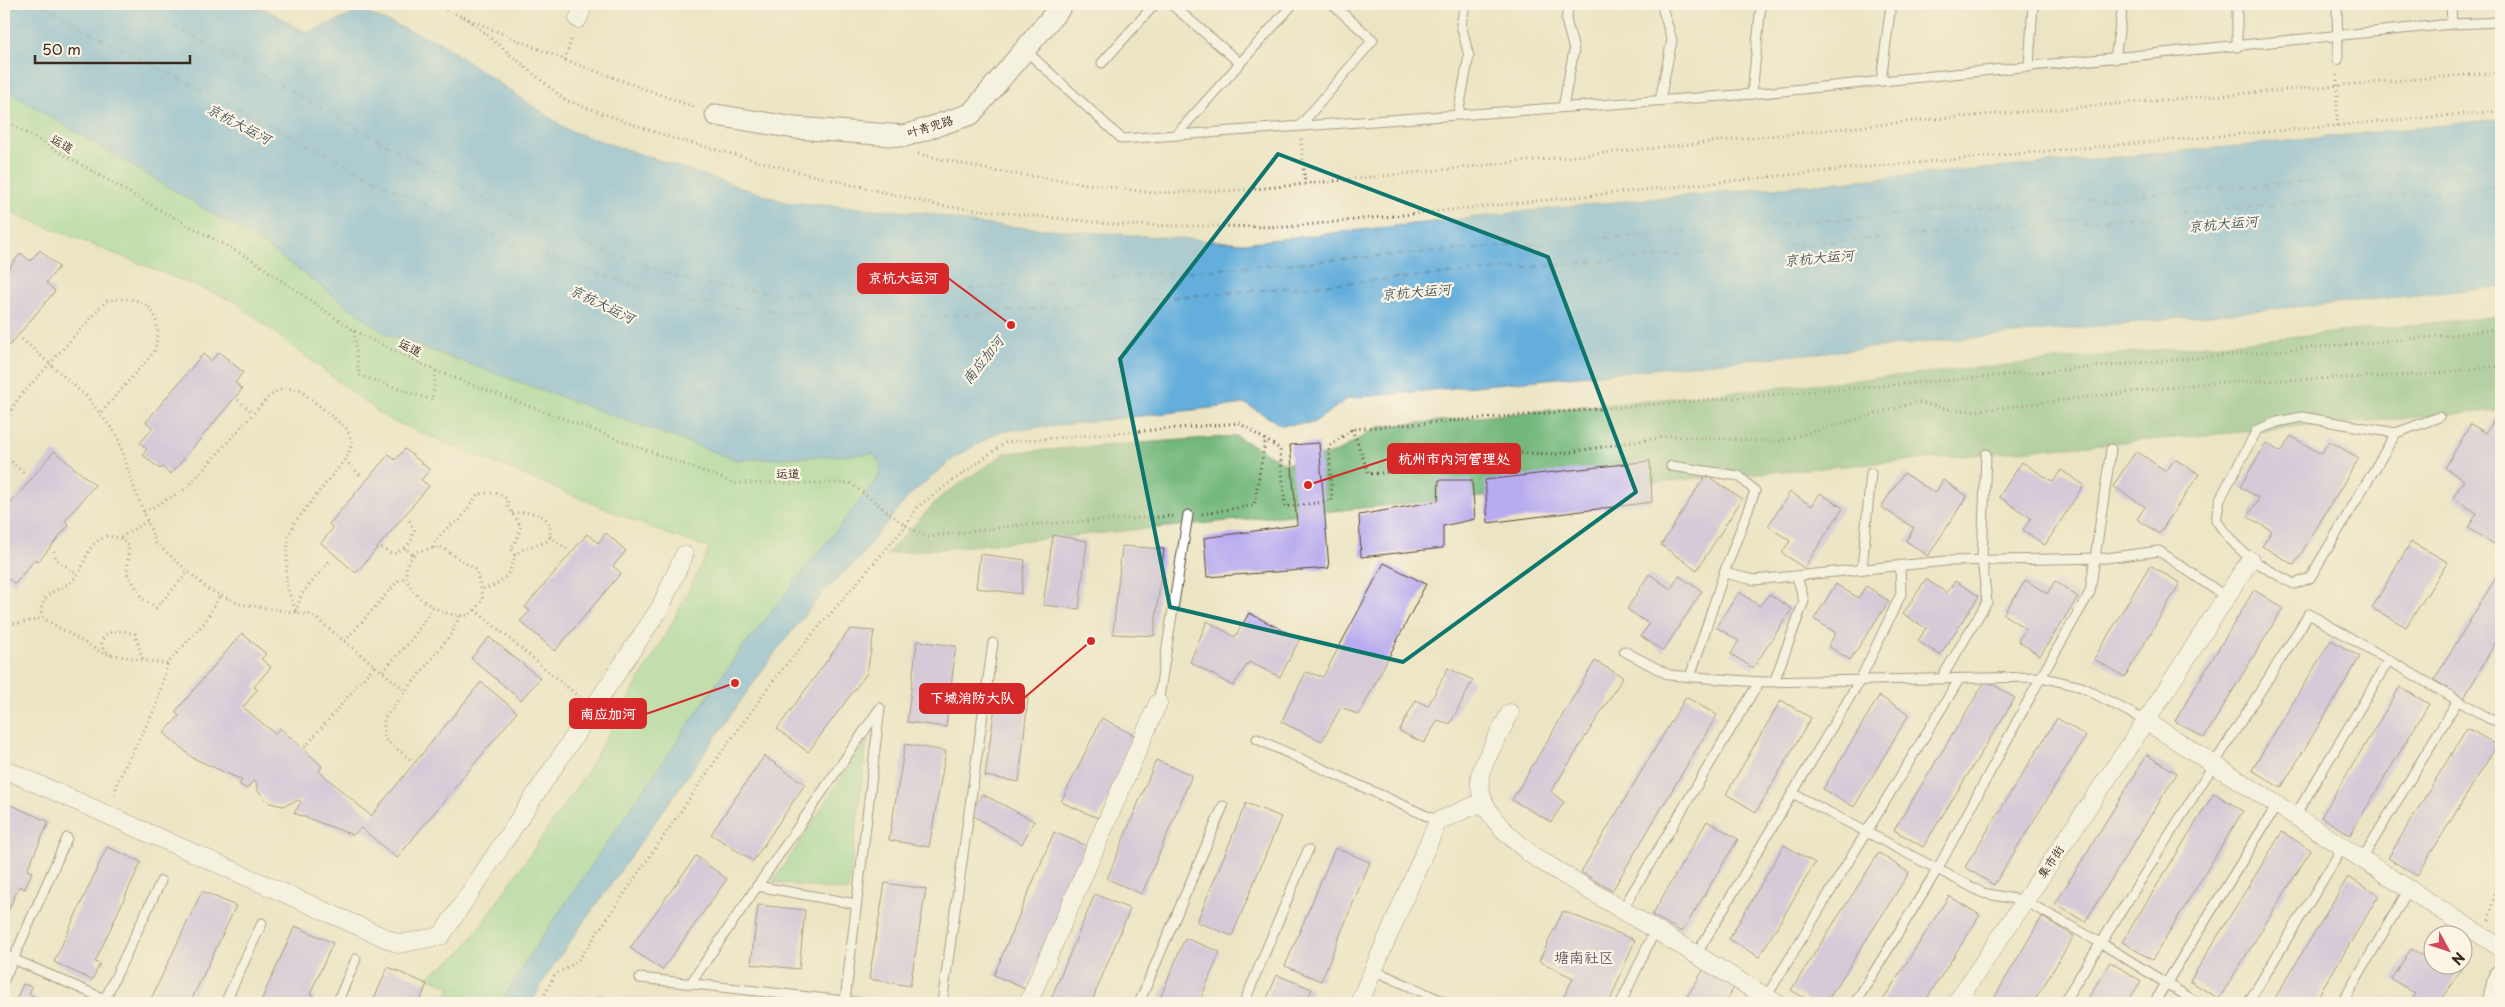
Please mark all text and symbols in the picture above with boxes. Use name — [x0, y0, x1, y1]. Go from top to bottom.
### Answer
scale bar — [35, 32, 190, 64]
text: 50 m — [42, 37, 81, 60]
water label: 京杭大运河 — [203, 98, 277, 150]
street label: 叶青兜路 — [904, 110, 955, 142]
street label: 运道 — [48, 129, 77, 157]
water label: 京杭大运河 — [2187, 210, 2261, 237]
water label: 京杭大运河 — [1783, 244, 1857, 271]
callout: 京杭大运河 — [858, 264, 948, 293]
text: 京杭大运河 — [868, 267, 938, 288]
water label: 京杭大运河 — [1380, 278, 1454, 305]
water label: 京杭大运河 — [566, 279, 640, 329]
water label: 南应加河 — [957, 330, 1010, 388]
street label: 运道 — [396, 334, 425, 360]
callout: 杭州市内河管理处 — [1388, 444, 1520, 473]
text: 杭州市内河管理处 — [1398, 448, 1510, 469]
street label: 运道 — [776, 464, 800, 482]
callout: 下城消防大队 — [920, 684, 1024, 713]
text: 下城消防大队 — [930, 687, 1014, 708]
callout: 南应加河 — [570, 699, 646, 728]
text: 南应加河 — [580, 703, 636, 724]
street label: 集市街 — [2033, 841, 2068, 881]
north arrow — [2422, 924, 2472, 974]
district label: 塘南社区 — [1554, 945, 1614, 968]
text: N — [2447, 948, 2470, 970]

